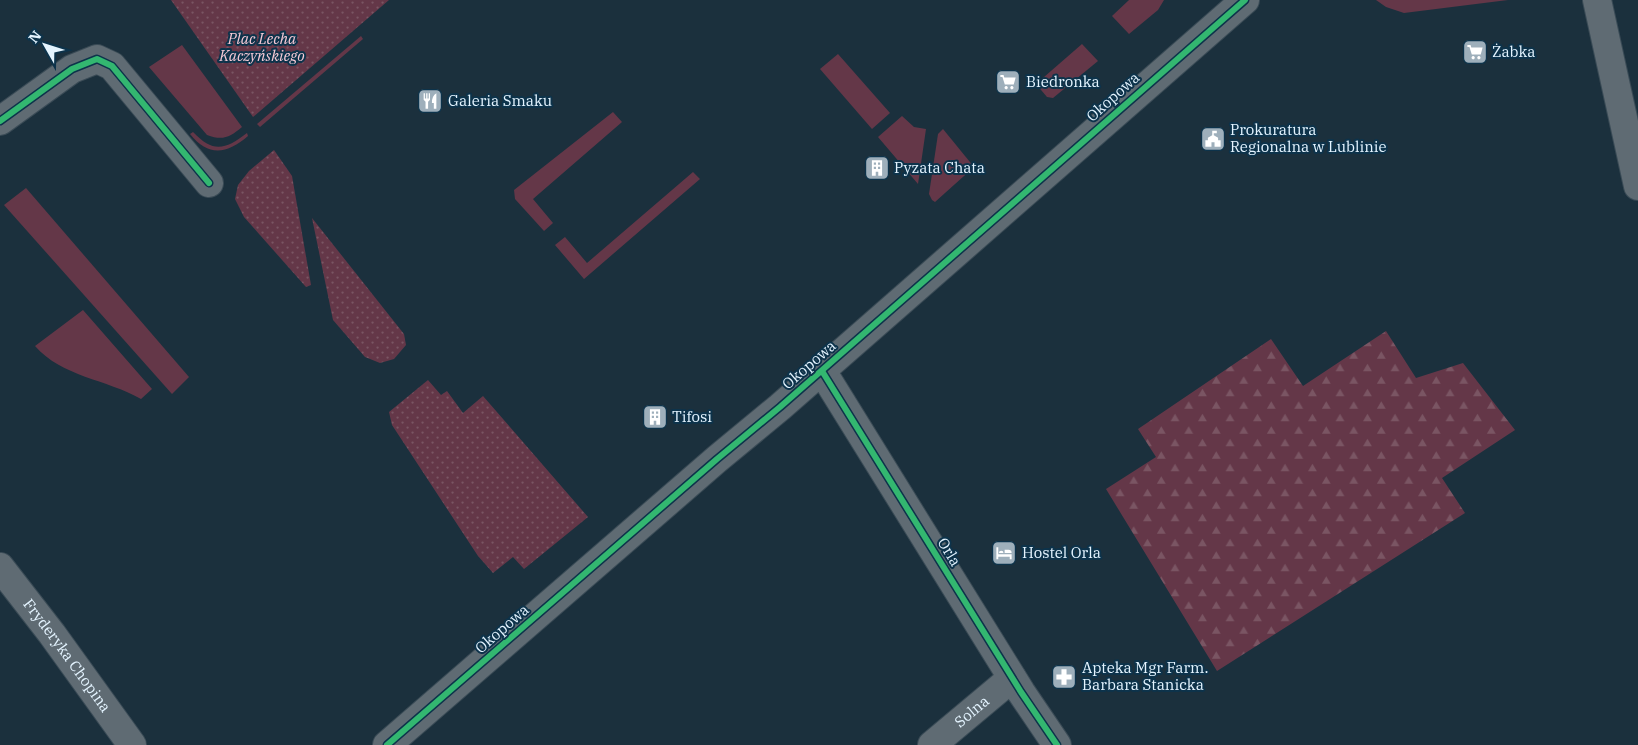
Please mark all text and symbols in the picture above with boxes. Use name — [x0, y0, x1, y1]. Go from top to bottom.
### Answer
north arrow — [20, 20, 70, 70]
text: N — [24, 27, 45, 47]
park label: Plac Lecha Kaczyńskiego — [218, 29, 305, 65]
supermarket icon: Żabka — [1462, 39, 1488, 65]
place label: Żabka — [1492, 42, 1536, 61]
street label: Okopowa — [1082, 68, 1143, 125]
supermarket icon: Biedronka — [995, 69, 1021, 95]
place label: Biedronka — [1026, 72, 1100, 91]
restaurant icon: Galeria Smaku — [417, 88, 443, 114]
place label: Galeria Smaku — [448, 91, 552, 110]
place label: Prokuratura Regionalna w Lublinie — [1230, 120, 1387, 156]
public building icon: Prokuratura Regionalna w Lublinie — [1200, 126, 1226, 152]
building icon: Pyzata Chata — [864, 155, 890, 181]
place label: Pyzata Chata — [894, 158, 985, 177]
street label: Okopowa — [778, 336, 839, 393]
building icon: Tifosi — [642, 404, 668, 430]
place label: Tifosi — [672, 407, 712, 426]
street label: Orla — [934, 534, 965, 570]
hotel icon: Hostel Orla — [991, 540, 1017, 566]
place label: Hostel Orla — [1022, 543, 1101, 562]
street label: Fryderyka Chopina — [19, 595, 115, 716]
street label: Okopowa — [471, 600, 532, 657]
place label: Apteka Mgr Farm. Barbara Stanicka — [1082, 658, 1209, 694]
pharmacy icon: Apteka Mgr Farm. Barbara Stanicka — [1051, 664, 1077, 690]
street label: Solna — [950, 691, 993, 731]

